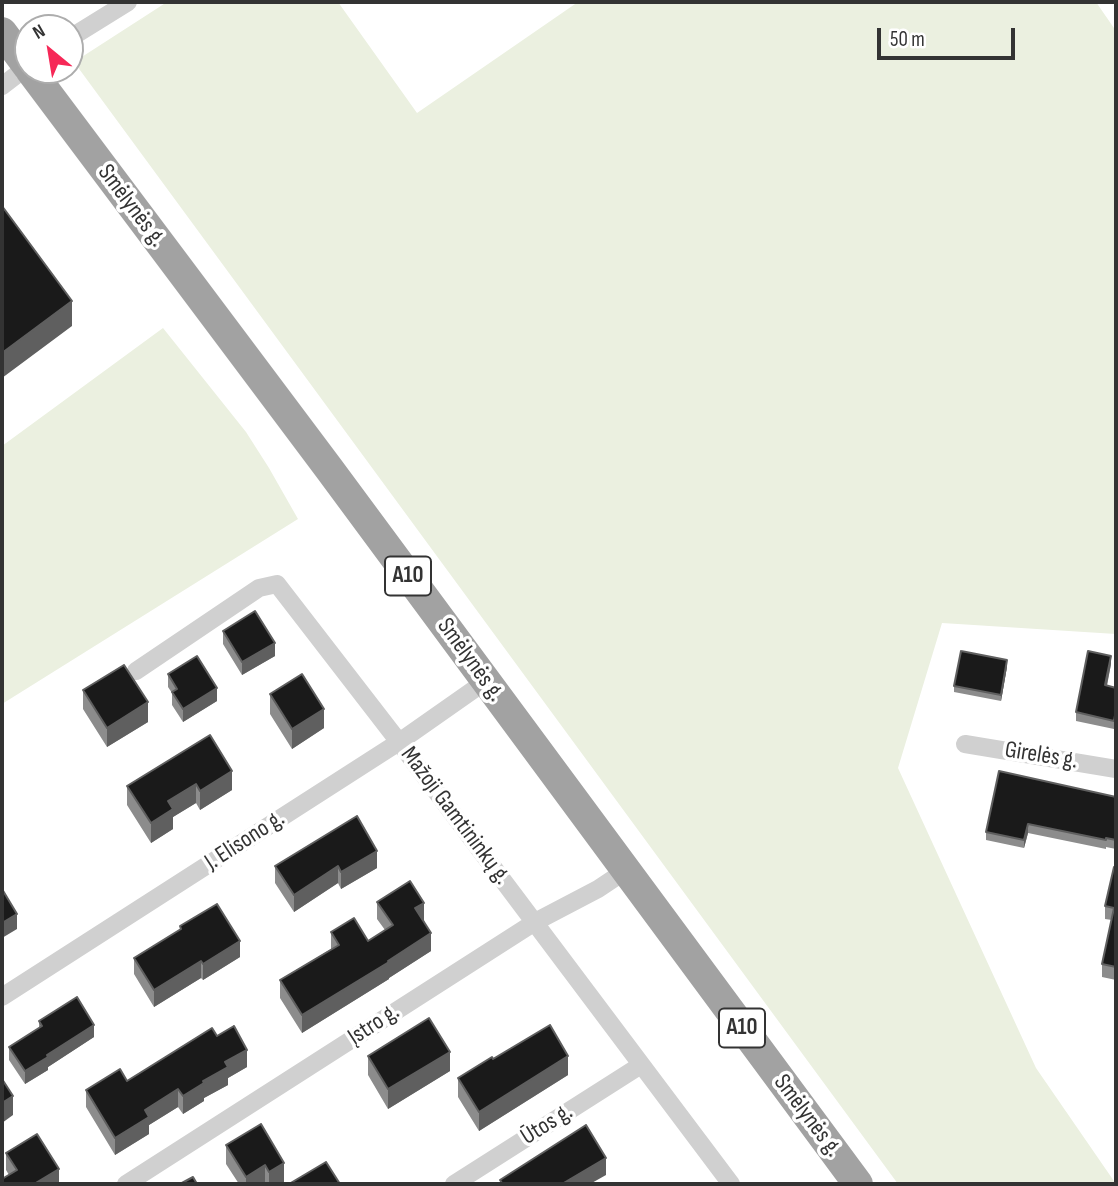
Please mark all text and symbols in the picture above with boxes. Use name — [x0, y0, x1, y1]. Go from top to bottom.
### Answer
north arrow — [14, 14, 84, 84]
scale bar — [880, 14, 1018, 58]
text: N — [29, 20, 49, 45]
text: 50 m — [890, 27, 925, 52]
street label: Smėlynės g. — [91, 159, 171, 253]
road number: A10 — [385, 556, 431, 596]
street label: Smėlynės g. — [430, 613, 510, 707]
street label: Girelės g. — [1003, 736, 1079, 776]
street label: Mažoji Gamtininkų g. — [394, 741, 516, 891]
street label: J. Elisono g. — [200, 805, 290, 877]
street label: Įstro g. — [343, 998, 405, 1052]
road number: A10 — [719, 1009, 765, 1048]
street label: Smėlynės g. — [767, 1069, 847, 1163]
street label: Ūtos g. — [516, 1098, 578, 1152]

